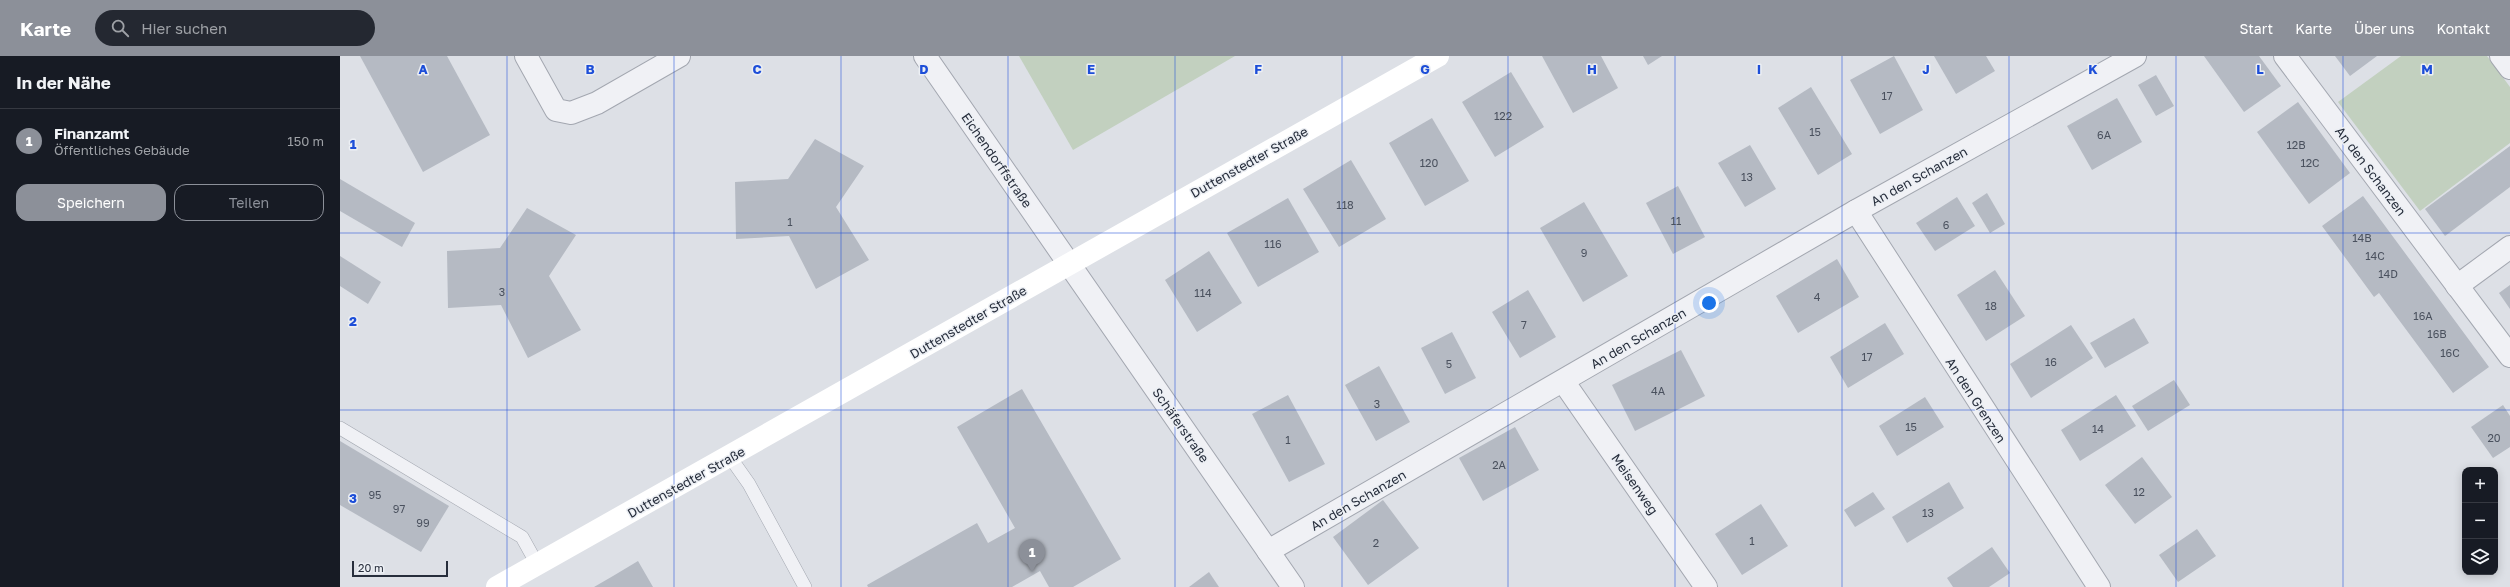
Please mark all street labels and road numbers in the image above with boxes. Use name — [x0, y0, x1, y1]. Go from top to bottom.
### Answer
street label: Eichendorffstraße — [958, 109, 1036, 211]
street label: Duttenstedter Straße — [1187, 123, 1311, 201]
street label: An den Schanzen — [2332, 123, 2410, 219]
street label: An den Schanzen — [1868, 143, 1970, 209]
street label: Duttenstedter Straße — [907, 282, 1029, 362]
street label: An den Schanzen — [1587, 304, 1689, 372]
street label: An den Grenzen — [1942, 354, 2010, 446]
street label: Schäferstraße — [1149, 385, 1213, 465]
street label: Duttenstedter Straße — [624, 443, 748, 521]
street label: Meisenweg — [1608, 451, 1662, 517]
street label: An den Schanzen — [1307, 466, 1409, 534]

